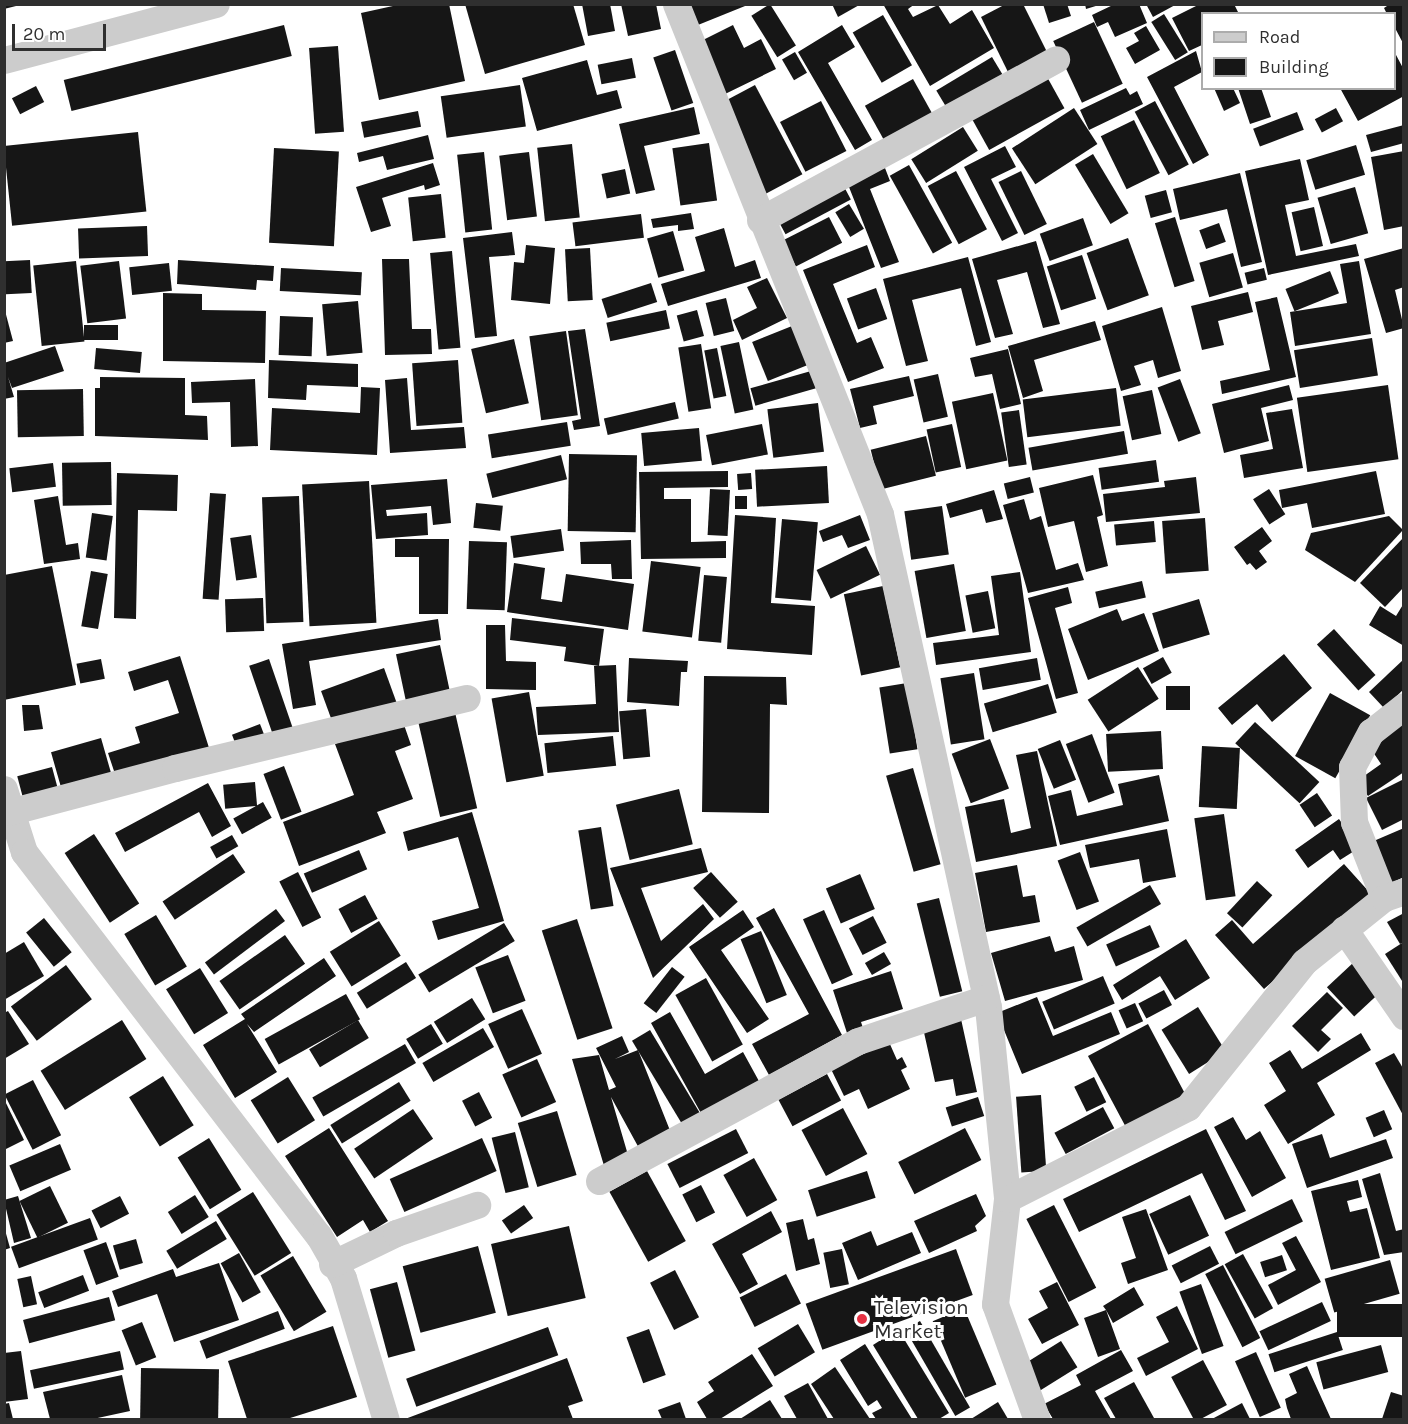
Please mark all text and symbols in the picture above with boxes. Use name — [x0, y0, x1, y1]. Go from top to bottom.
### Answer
scale bar — [15, 12, 110, 50]
legend — [1201, 12, 1396, 90]
text: 20 m — [23, 23, 65, 45]
text: Road — [1259, 26, 1300, 48]
text: Building — [1259, 56, 1329, 78]
place label: Television Market — [874, 1294, 969, 1344]
marker: Television Market — [855, 1312, 869, 1326]

